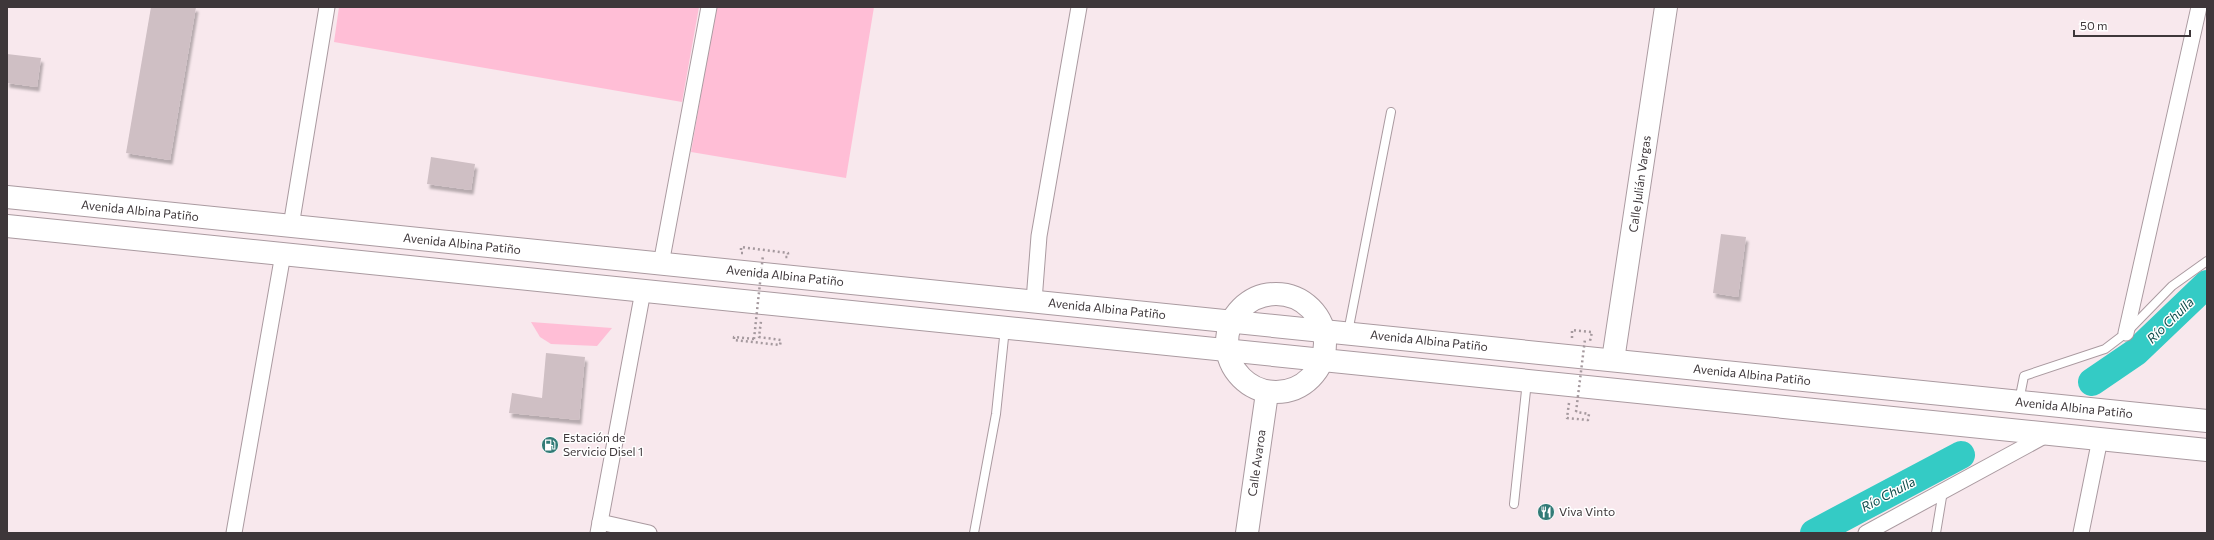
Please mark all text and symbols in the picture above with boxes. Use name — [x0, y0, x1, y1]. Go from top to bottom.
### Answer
scale bar — [2074, 12, 2190, 38]
text: 50 m — [2080, 18, 2108, 32]
street label: Calle Julián Vargas — [1625, 134, 1654, 233]
street label: Avenida Albina Patiño — [81, 197, 200, 223]
street label: Avenida Albina Patiño — [403, 230, 522, 256]
street label: Avenida Albina Patiño — [726, 262, 845, 288]
water label: Río Chulla — [2143, 294, 2197, 346]
street label: Avenida Albina Patiño — [1048, 295, 1167, 321]
street label: Avenida Albina Patiño — [1370, 327, 1489, 353]
street label: Avenida Albina Patiño — [1693, 361, 1812, 387]
street label: Avenida Albina Patiño — [2015, 394, 2134, 420]
street label: Calle Avaroa — [1244, 429, 1268, 497]
place label: Estación de Servicio Disel 1 — [563, 430, 643, 458]
fuel station icon: Estación de Servicio Disel 1 — [540, 435, 560, 455]
water label: Río Chulla — [1858, 473, 1918, 515]
restaurant icon: Viva Vinto — [1536, 502, 1556, 522]
place label: Viva Vinto — [1559, 504, 1615, 518]

